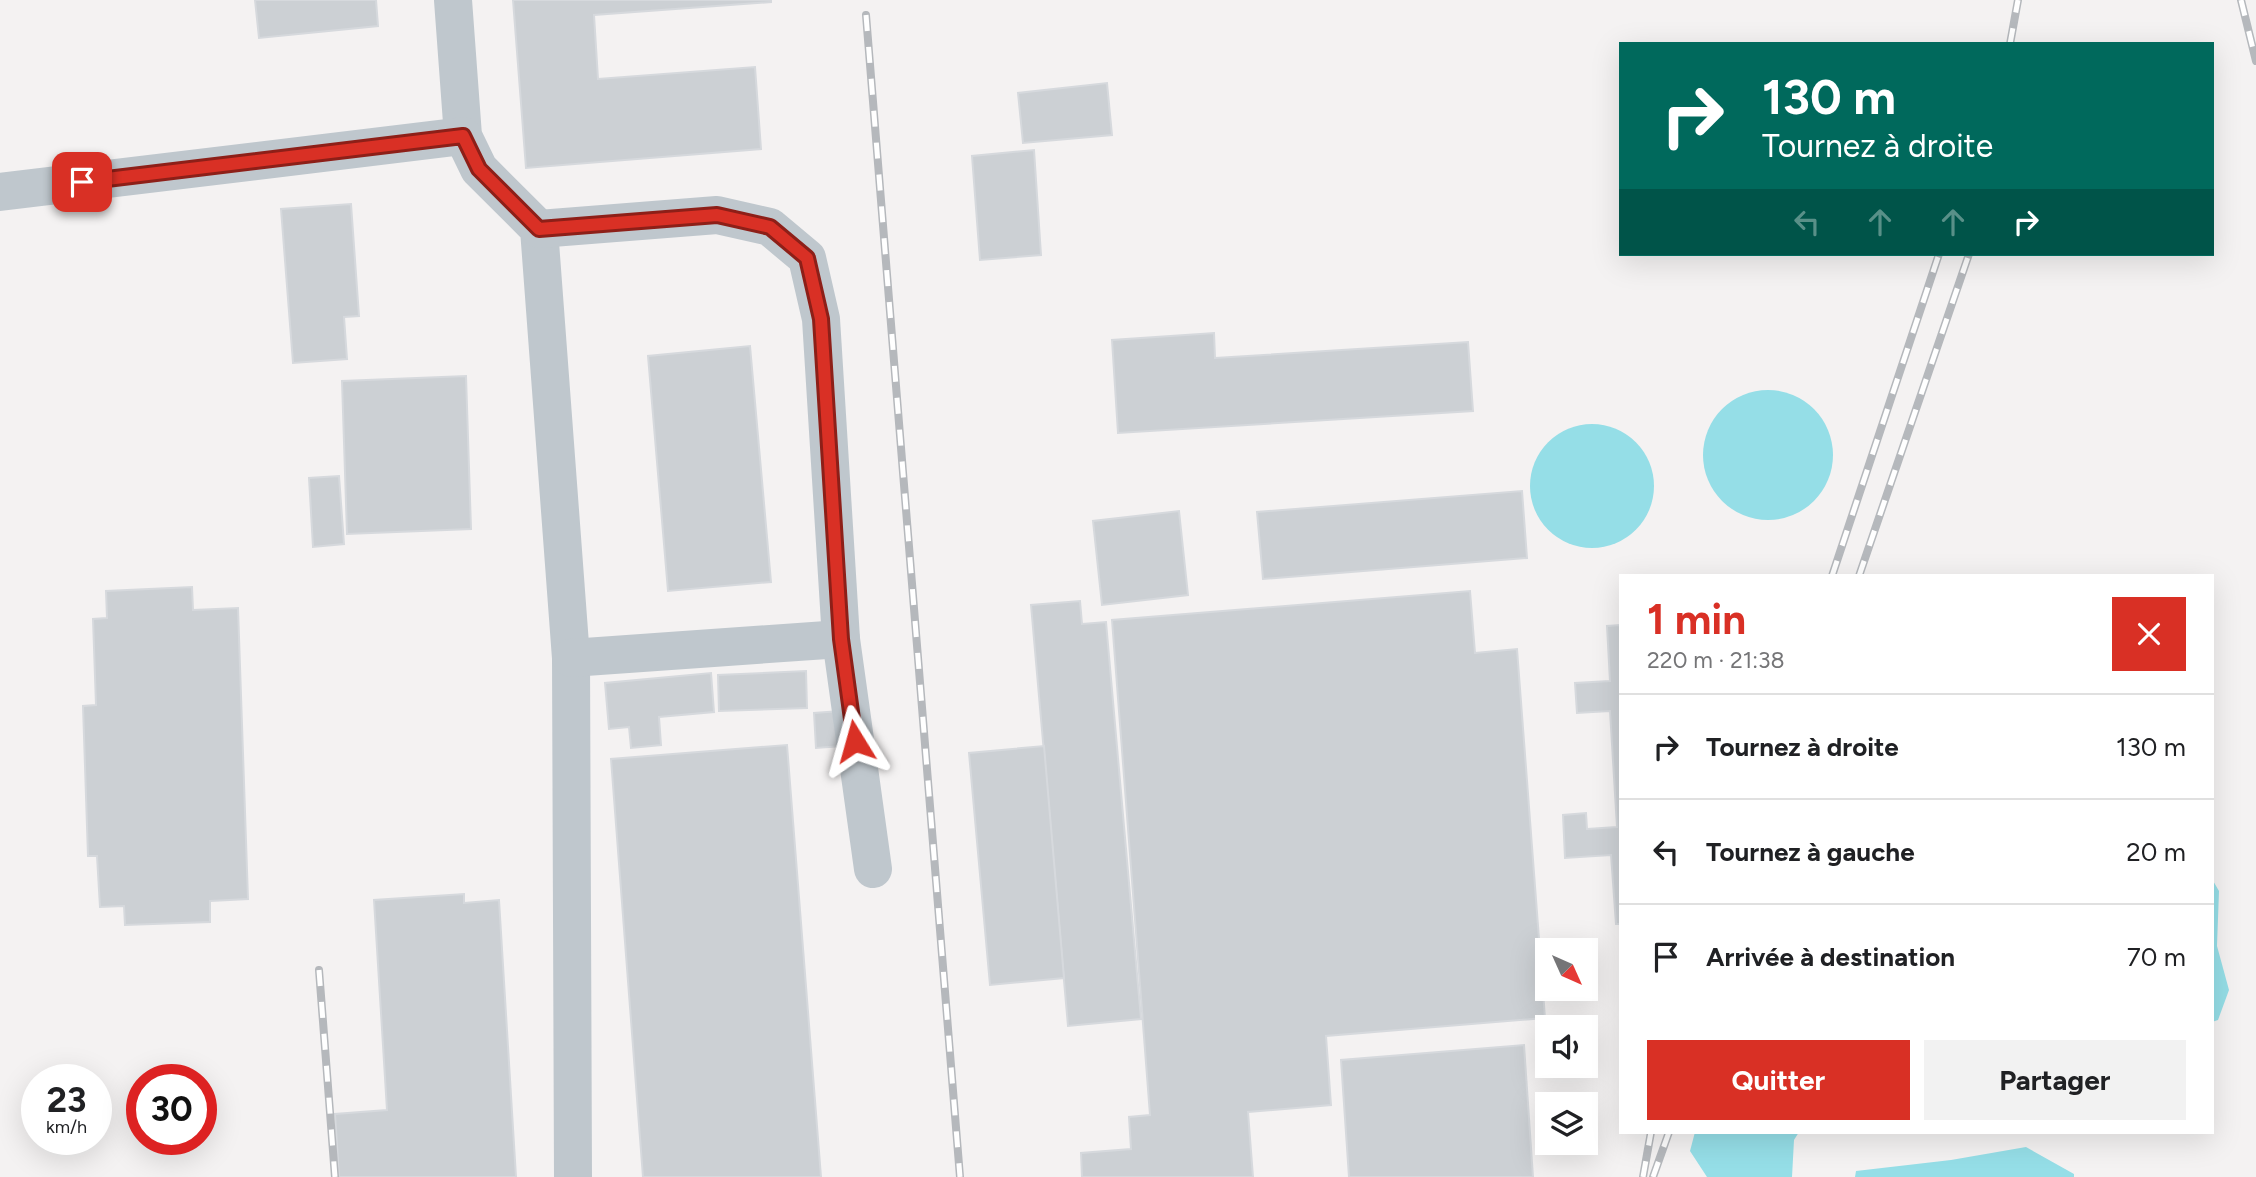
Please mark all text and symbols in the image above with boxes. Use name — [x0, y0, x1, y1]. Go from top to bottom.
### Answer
text: 130 m — [1762, 67, 1896, 126]
icon: right — [1647, 70, 1738, 161]
text: Tournez à droite — [1762, 127, 1993, 165]
pin — [52, 152, 112, 212]
icon: arrive — [63, 163, 101, 201]
icon: left — [1788, 203, 1826, 241]
icon: ahead — [1861, 203, 1899, 241]
icon: ahead — [1934, 203, 1972, 241]
icon: right — [2007, 203, 2045, 241]
text: 1 min — [1647, 594, 1746, 645]
button: close — [2112, 597, 2186, 671]
text: 220 m · 21:38 — [1647, 646, 1785, 674]
position arrow — [818, 704, 892, 778]
icon: right — [1647, 728, 1685, 766]
text: Tournez à droite — [1706, 731, 1899, 763]
text: 130 m — [2116, 731, 2186, 763]
icon: left — [1647, 833, 1685, 871]
text: Tournez à gauche — [1706, 836, 1915, 868]
text: 20 m — [2126, 836, 2186, 868]
north arrow — [1535, 938, 1598, 1001]
map controls — [1535, 938, 1598, 1155]
icon: arrive — [1647, 938, 1685, 976]
text: Arrivée à destination — [1706, 941, 1955, 973]
text: 70 m — [2127, 941, 2186, 973]
button: sound — [1535, 1015, 1598, 1078]
button: Quitter — [1647, 1040, 1910, 1120]
button: Partager — [1924, 1040, 2186, 1120]
speed limit sign: 30 — [126, 1064, 217, 1155]
text: 23 — [47, 1079, 86, 1121]
button: layers — [1535, 1092, 1598, 1155]
text: km/h — [46, 1116, 87, 1138]

